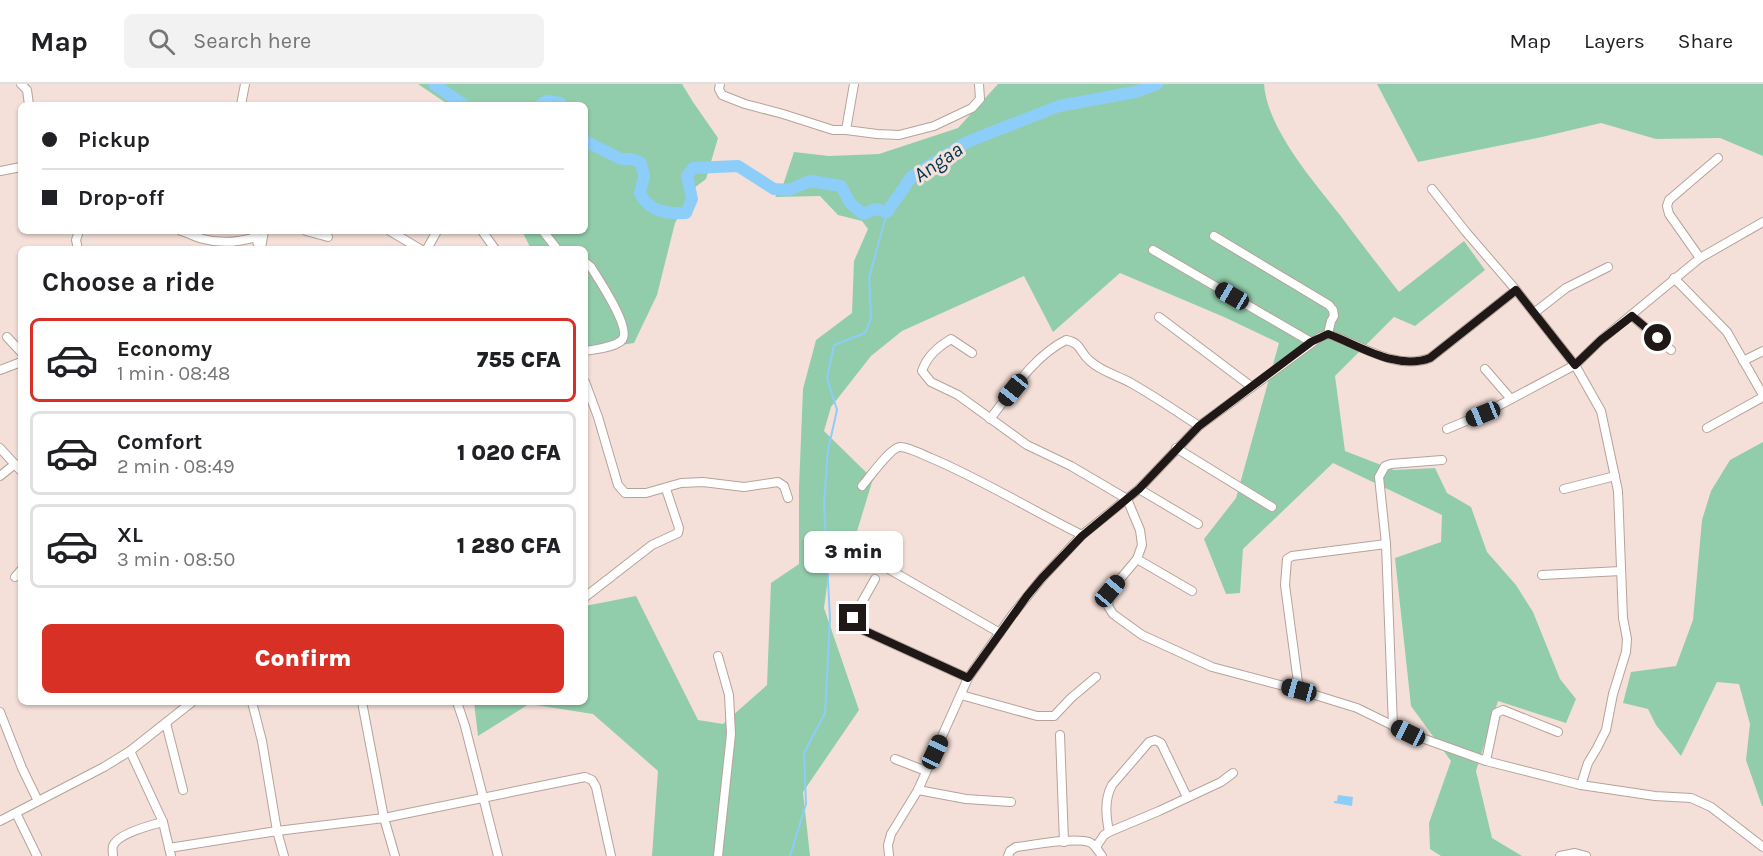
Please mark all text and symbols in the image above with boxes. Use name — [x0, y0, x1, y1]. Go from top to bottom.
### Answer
search box — [124, 14, 544, 68]
text: Map — [30, 25, 88, 58]
icon: search — [145, 25, 178, 58]
text: Search here — [193, 28, 311, 54]
text: Map — [1509, 29, 1551, 53]
text: Layers — [1584, 29, 1645, 53]
text: Share — [1678, 29, 1733, 53]
text: Pickup — [78, 127, 150, 153]
water label: Angaa — [909, 137, 967, 187]
text: Drop-off — [78, 185, 164, 211]
text: Choose a ride — [42, 266, 215, 298]
car — [1212, 279, 1252, 313]
route start — [1644, 324, 1671, 351]
icon: car — [45, 333, 99, 387]
text: Economy — [117, 336, 212, 362]
text: 755 CFA — [477, 347, 561, 373]
text: 1 min · 08:48 — [117, 362, 230, 385]
car — [995, 370, 1031, 410]
car — [1463, 399, 1503, 429]
icon: car — [45, 426, 99, 480]
text: Comfort — [117, 429, 202, 455]
text: 1 020 CFA — [457, 440, 561, 466]
text: 2 min · 08:49 — [117, 455, 235, 478]
icon: car — [45, 519, 99, 573]
text: XL — [117, 522, 143, 548]
callout: 3 min — [804, 531, 902, 573]
text: 1 280 CFA — [457, 533, 561, 559]
text: 3 min — [825, 540, 882, 563]
text: 3 min · 08:50 — [117, 548, 235, 571]
car — [1092, 571, 1128, 611]
route end — [839, 604, 866, 631]
button: Confirm — [42, 624, 564, 693]
car — [1279, 677, 1319, 703]
car — [1388, 717, 1428, 749]
car — [919, 732, 951, 772]

